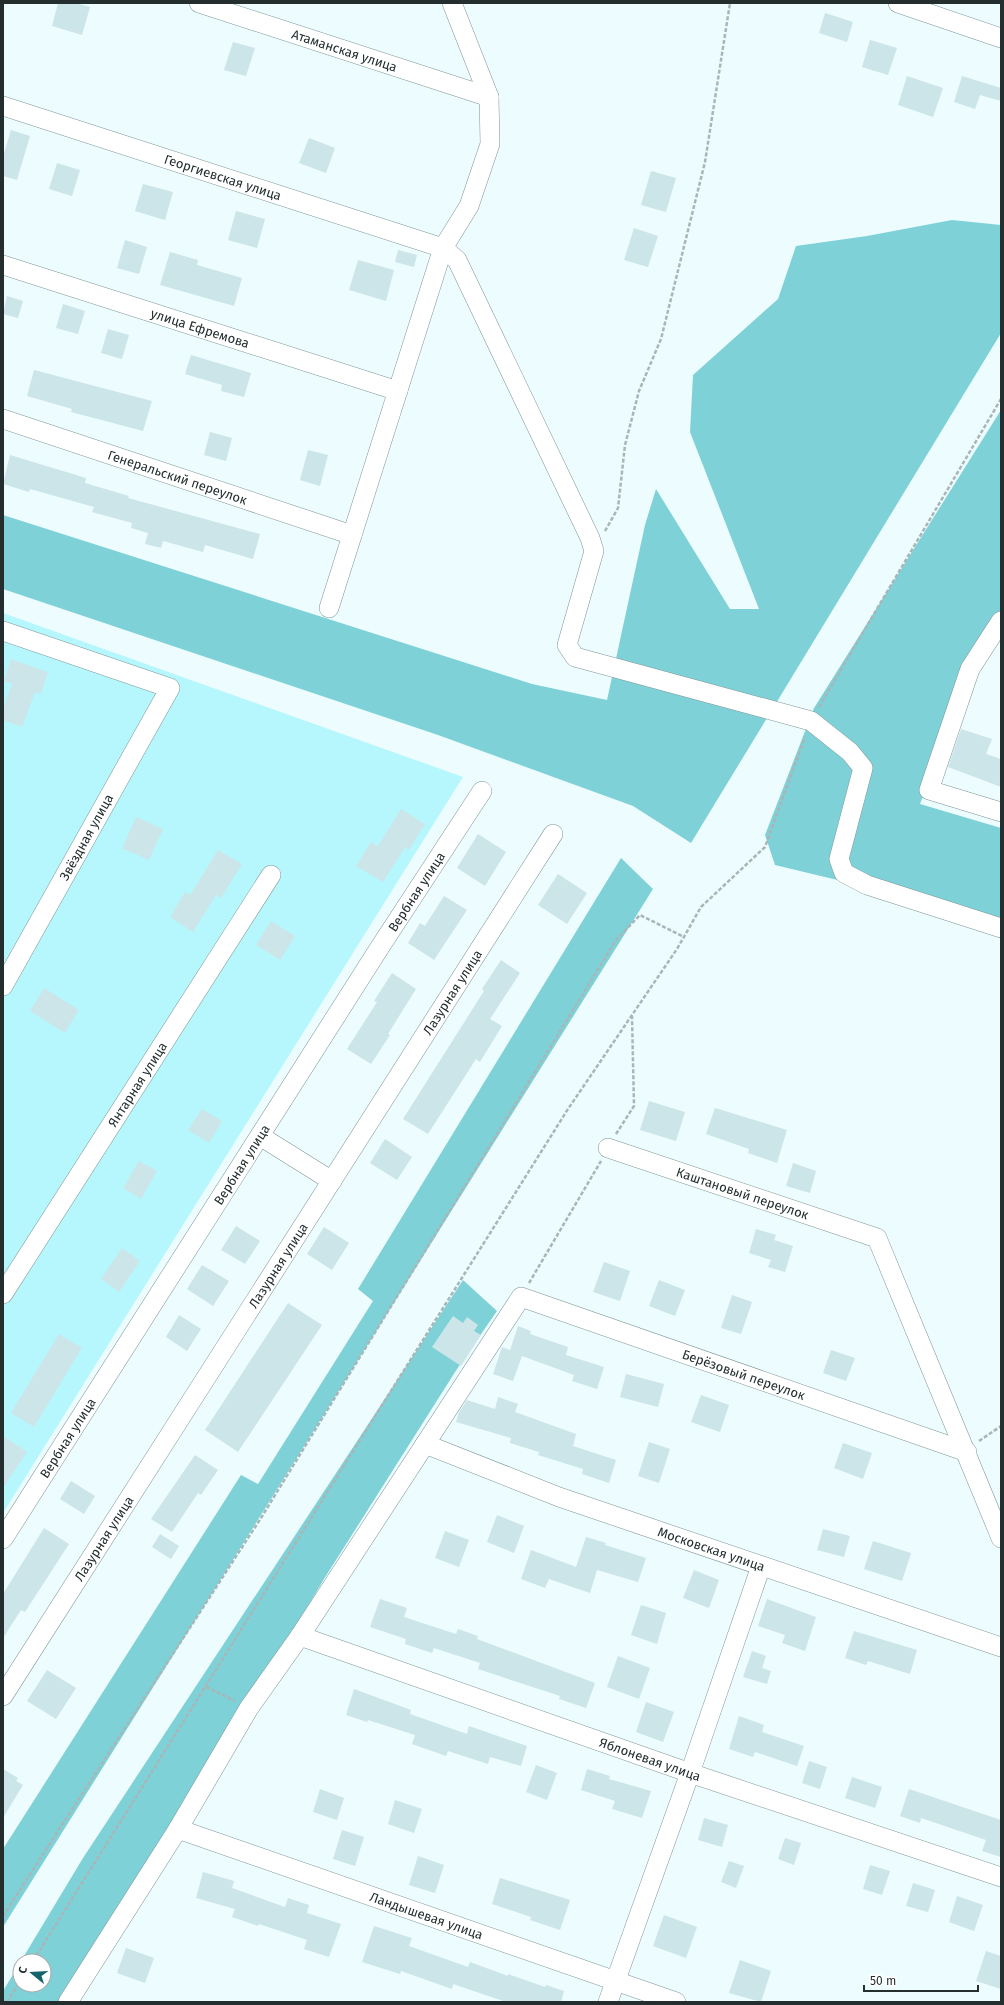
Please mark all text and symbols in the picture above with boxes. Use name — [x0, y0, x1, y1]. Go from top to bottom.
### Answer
street label: Атаманская улица — [290, 27, 399, 75]
street label: Георгиевская улица — [162, 152, 283, 203]
street label: улица Ефремова — [149, 306, 251, 351]
street label: Генеральский переулок — [106, 447, 249, 508]
street label: Звёздная улица — [57, 792, 116, 883]
street label: Вербная улица — [385, 849, 448, 934]
street label: Лазурная улица — [420, 947, 485, 1038]
street label: Янтарная улица — [105, 1039, 170, 1130]
street label: Вербная улица — [211, 1122, 273, 1208]
street label: Каштановый переулок — [674, 1164, 811, 1223]
street label: Лазурная улица — [246, 1220, 311, 1311]
street label: Берёзовый переулок — [680, 1347, 807, 1403]
street label: Вербная улица — [37, 1395, 99, 1481]
street label: Лазурная улица — [71, 1493, 137, 1584]
street label: Московская улица — [656, 1524, 767, 1574]
street label: Яблоневая улица — [597, 1735, 702, 1784]
street label: Ландышевая улица — [368, 1889, 485, 1942]
north arrow — [12, 1953, 52, 1993]
text: С — [16, 1964, 30, 1975]
scale bar — [864, 1967, 978, 1993]
text: 50 m — [870, 1974, 896, 1988]

